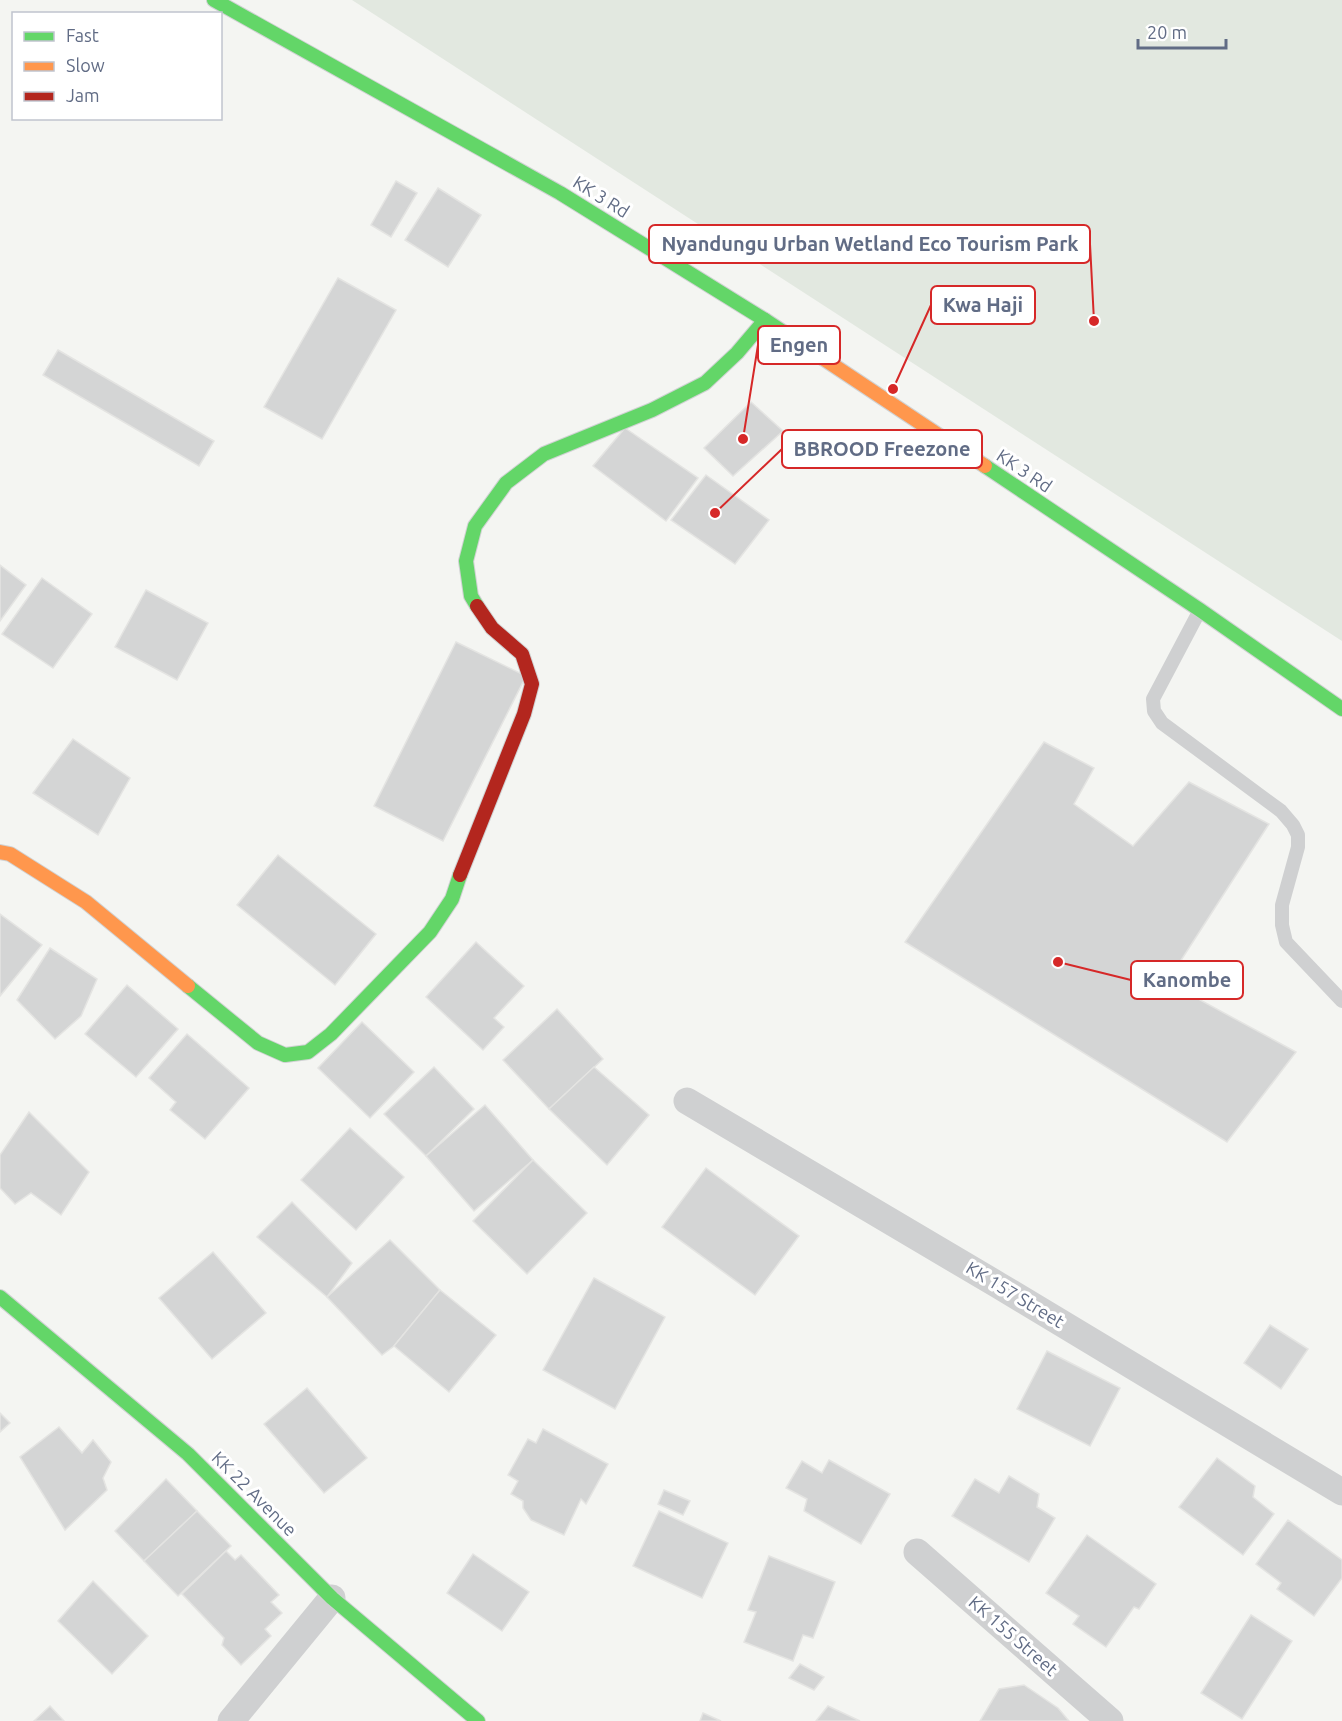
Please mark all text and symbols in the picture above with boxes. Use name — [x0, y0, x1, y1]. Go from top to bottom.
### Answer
legend — [12, 12, 222, 120]
scale bar — [1138, 12, 1226, 50]
text: 20 m — [1147, 22, 1187, 42]
text: Fast — [66, 25, 99, 45]
text: Slow — [66, 55, 105, 75]
text: Jam — [66, 85, 100, 105]
street label: KK 3 Rd — [570, 171, 633, 221]
callout: Nyandungu Urban Wetland Eco Tourism Park — [649, 225, 1090, 263]
text: Nyandungu Urban Wetland Eco Tourism Park — [661, 232, 1079, 255]
callout: Kwa Haji — [931, 286, 1035, 324]
text: Kwa Haji — [943, 293, 1023, 316]
callout: Engen — [758, 326, 840, 364]
text: Engen — [770, 333, 828, 356]
callout: BBROOD Freezone — [782, 430, 982, 468]
text: BBROOD Freezone — [794, 437, 970, 460]
street label: KK 3 Rd — [993, 445, 1056, 496]
callout: Kanombe — [1131, 961, 1243, 999]
text: Kanombe — [1143, 968, 1231, 991]
street label: KK 157 Street — [963, 1257, 1068, 1331]
street label: KK 22 Avenue — [208, 1447, 301, 1540]
street label: KK 155 Street — [965, 1591, 1062, 1679]

